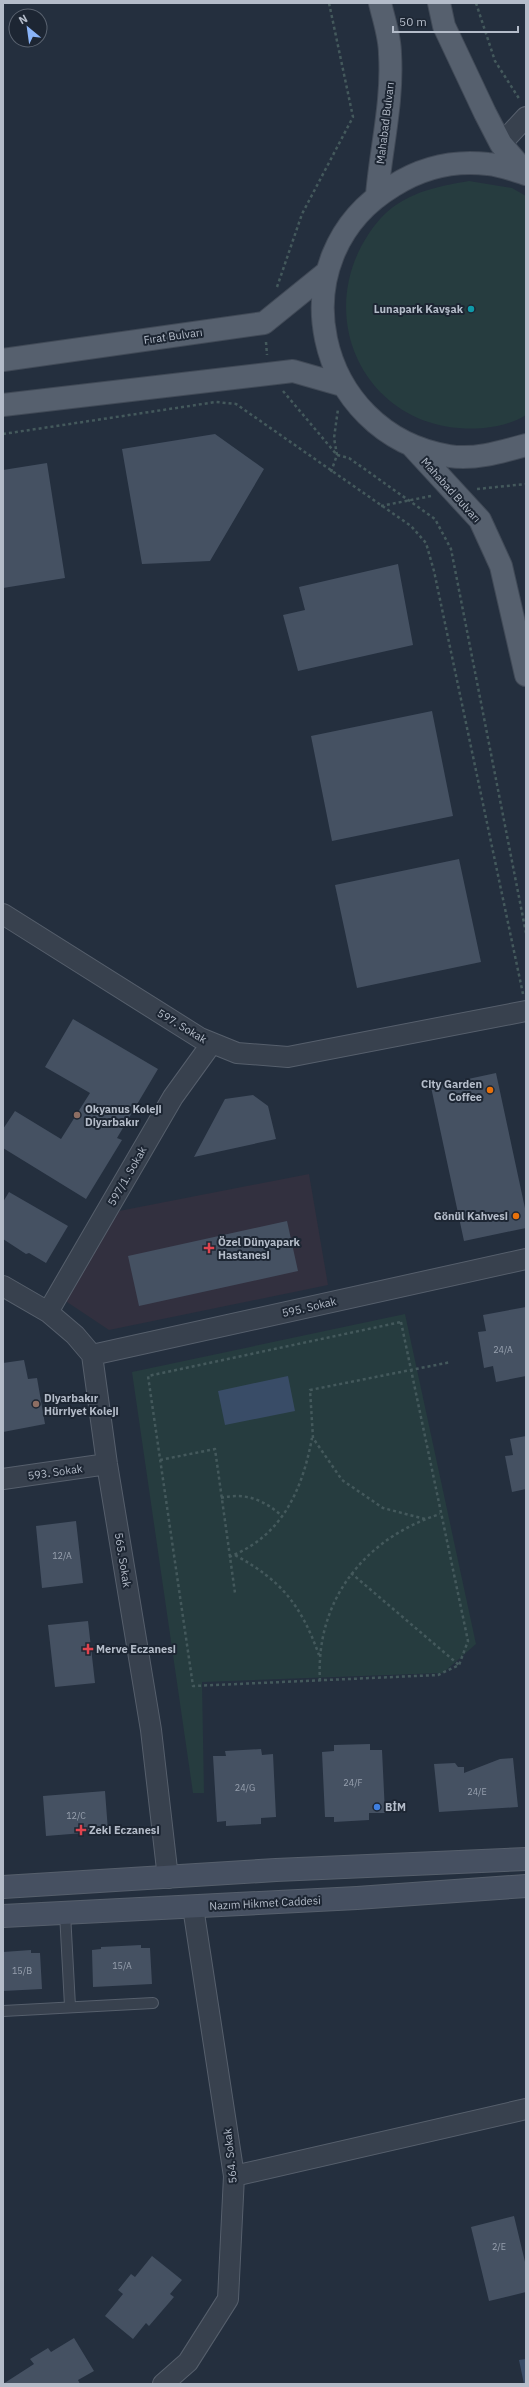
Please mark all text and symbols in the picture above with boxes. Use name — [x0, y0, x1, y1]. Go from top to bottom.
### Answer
north arrow — [8, 8, 48, 48]
scale bar — [393, 8, 518, 34]
text: N — [16, 11, 30, 27]
text: 50 m — [399, 14, 427, 29]
street label: Mahabad Bulvarı — [373, 81, 397, 165]
place label: Lunapark Kavşak — [374, 302, 464, 316]
marker: Lunapark Kavşak — [466, 304, 476, 314]
street label: Fırat Bulvarı — [143, 325, 203, 347]
street label: Mahabad Bulvarı — [418, 455, 484, 525]
street label: 597. Sokak — [155, 1006, 209, 1046]
place label: City Garden Coffee — [421, 1077, 482, 1104]
marker: City Garden Coffee — [485, 1085, 495, 1095]
place label: Okyanus Koleji Diyarbakır — [85, 1102, 162, 1129]
marker: Okyanus Koleji Diyarbakır — [72, 1110, 82, 1120]
street label: 597/1. Sokak — [104, 1144, 150, 1208]
place label: Gönül Kahvesi — [434, 1209, 508, 1223]
marker: Gönül Kahvesi — [511, 1211, 521, 1221]
place label: Özel Dünyapark Hastanesi — [218, 1235, 301, 1262]
marker: Özel Dünyapark Hastanesi — [203, 1242, 215, 1254]
street label: 595. Sokak — [280, 1294, 338, 1320]
house number: 24/A — [493, 1344, 513, 1355]
place label: Diyarbakır Hürriyet Koleji — [44, 1391, 119, 1418]
marker: Diyarbakır Hürriyet Koleji — [31, 1399, 41, 1409]
street label: 593. Sokak — [27, 1461, 84, 1483]
street label: 565. Sokak — [112, 1532, 134, 1589]
house number: 12/A — [52, 1550, 72, 1561]
place label: Merve Eczanesi — [96, 1642, 176, 1656]
marker: Merve Eczanesi — [83, 1644, 93, 1654]
house number: 24/F — [343, 1777, 363, 1788]
house number: 24/G — [235, 1782, 255, 1793]
house number: 24/E — [467, 1786, 487, 1797]
place label: BİM — [385, 1800, 406, 1814]
marker: BİM — [372, 1802, 382, 1812]
house number: 12/C — [66, 1810, 86, 1821]
place label: Zeki Eczanesi — [89, 1823, 160, 1837]
marker: Zeki Eczanesi — [76, 1825, 86, 1835]
street label: Nazım Hikmet Caddesi — [209, 1893, 321, 1913]
house number: 15/A — [112, 1960, 132, 1971]
house number: 15/B — [12, 1965, 32, 1976]
street label: 564. Sokak — [220, 2128, 240, 2184]
house number: 2/E — [492, 2241, 506, 2252]

